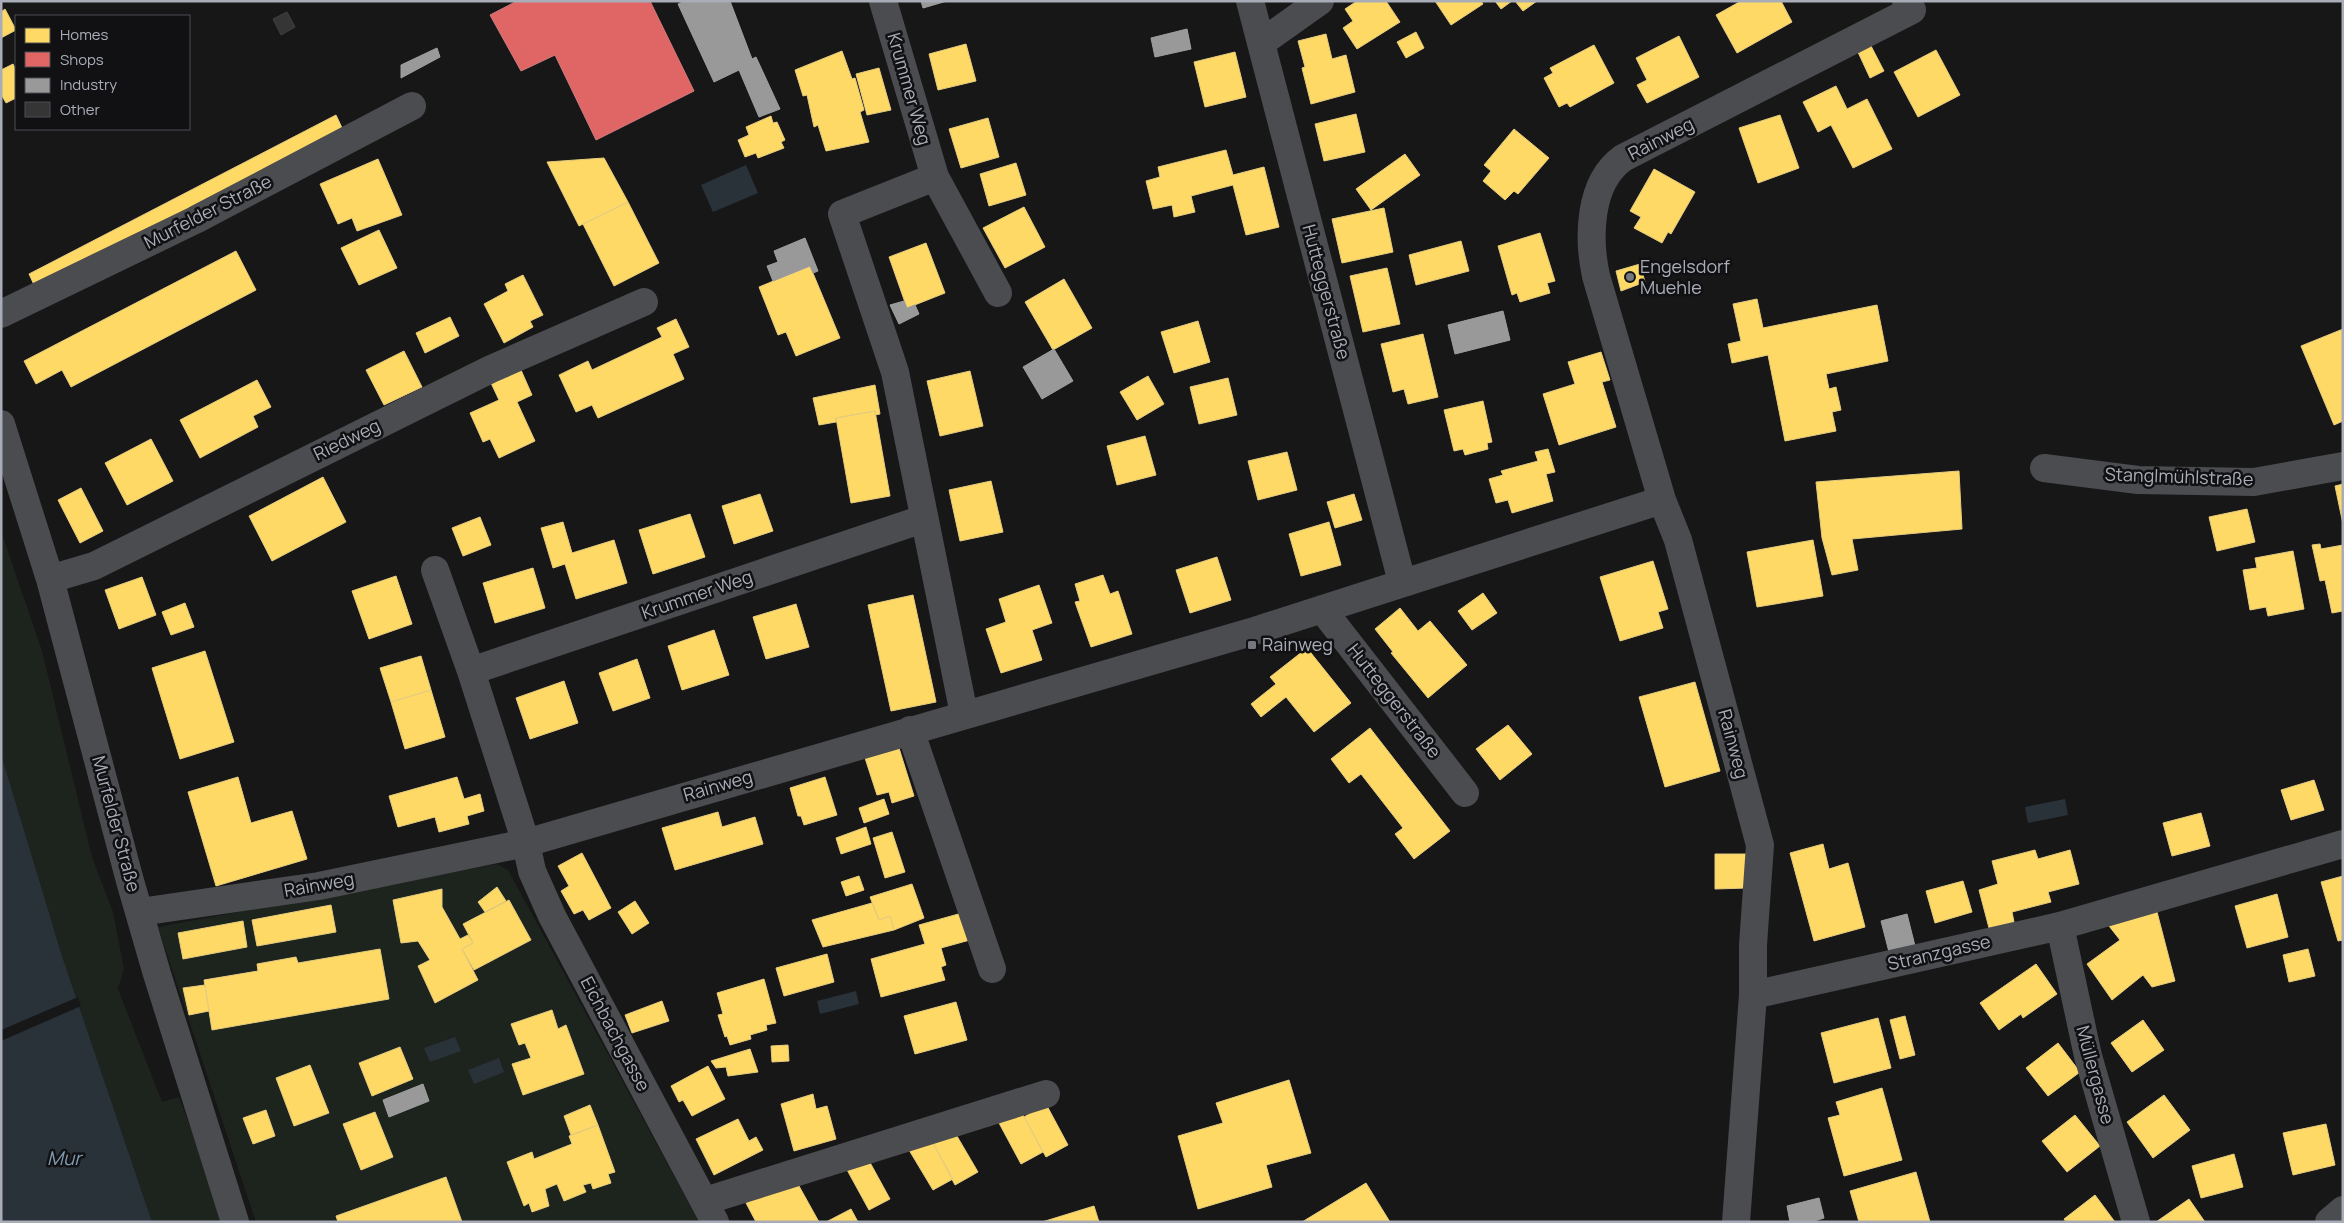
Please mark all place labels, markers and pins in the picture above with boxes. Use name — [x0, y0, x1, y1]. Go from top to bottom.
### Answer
place label: Engelsdorf Muehle — [1640, 254, 1731, 299]
marker: Engelsdorf Muehle — [1624, 271, 1636, 283]
place label: Rainweg — [1262, 632, 1333, 656]
marker: Rainweg — [1246, 639, 1258, 651]

